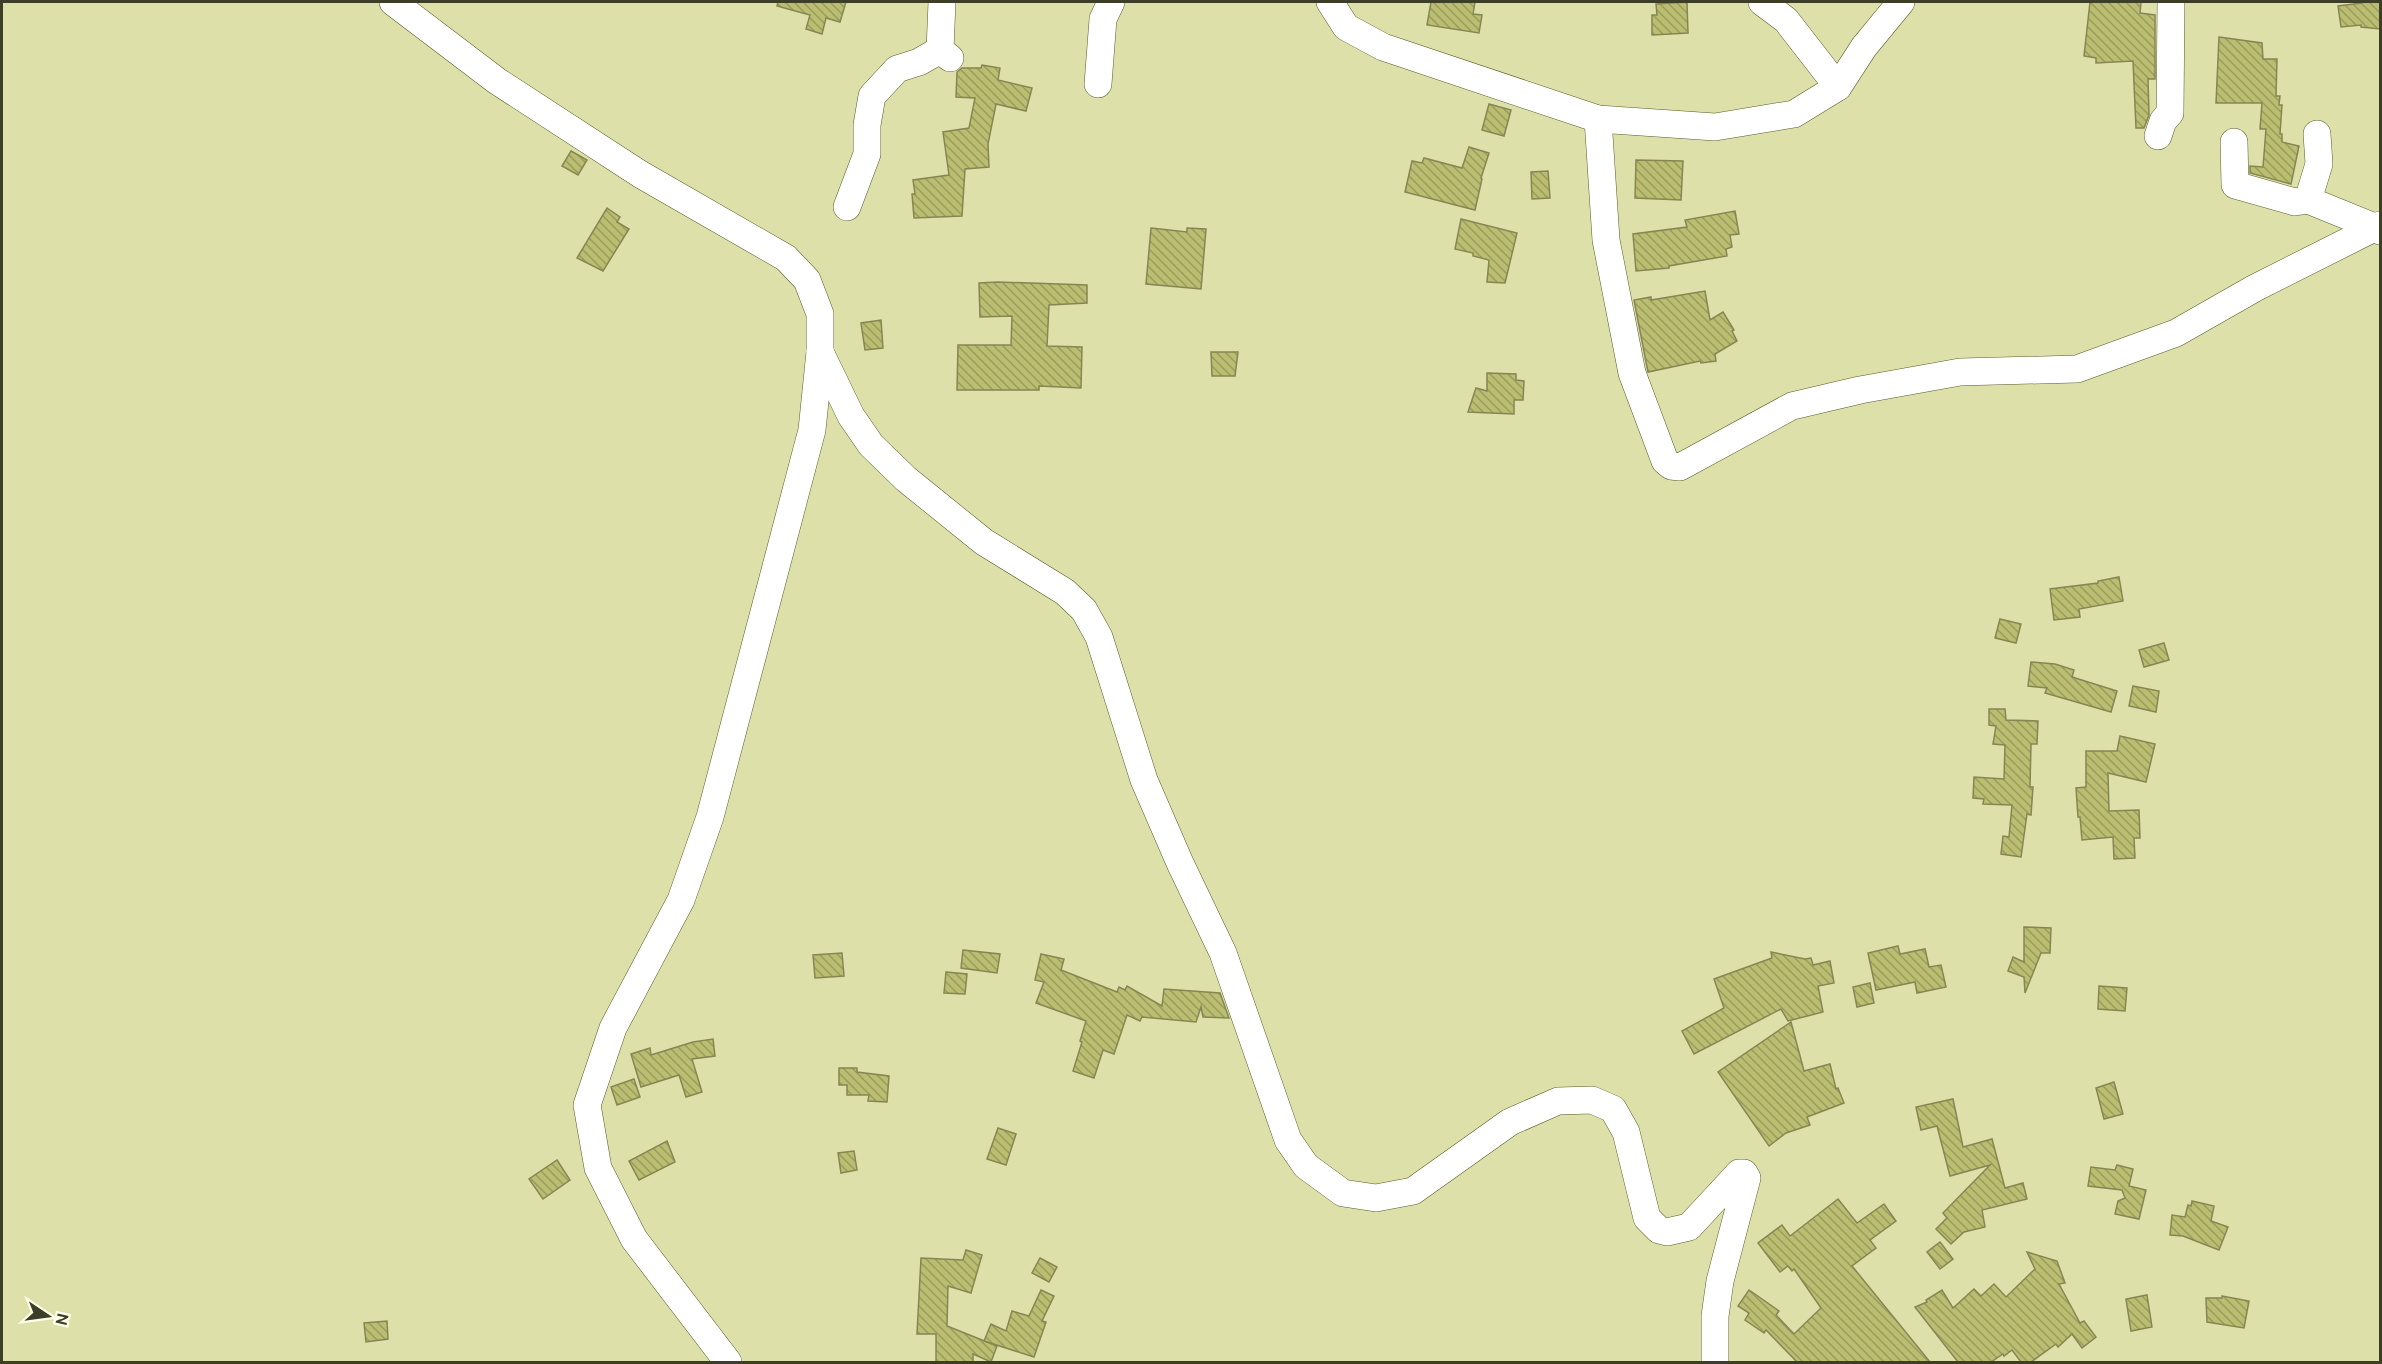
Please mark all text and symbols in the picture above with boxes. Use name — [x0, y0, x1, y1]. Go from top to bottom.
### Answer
north arrow — [18, 1286, 78, 1346]
text: N — [53, 1312, 73, 1327]

